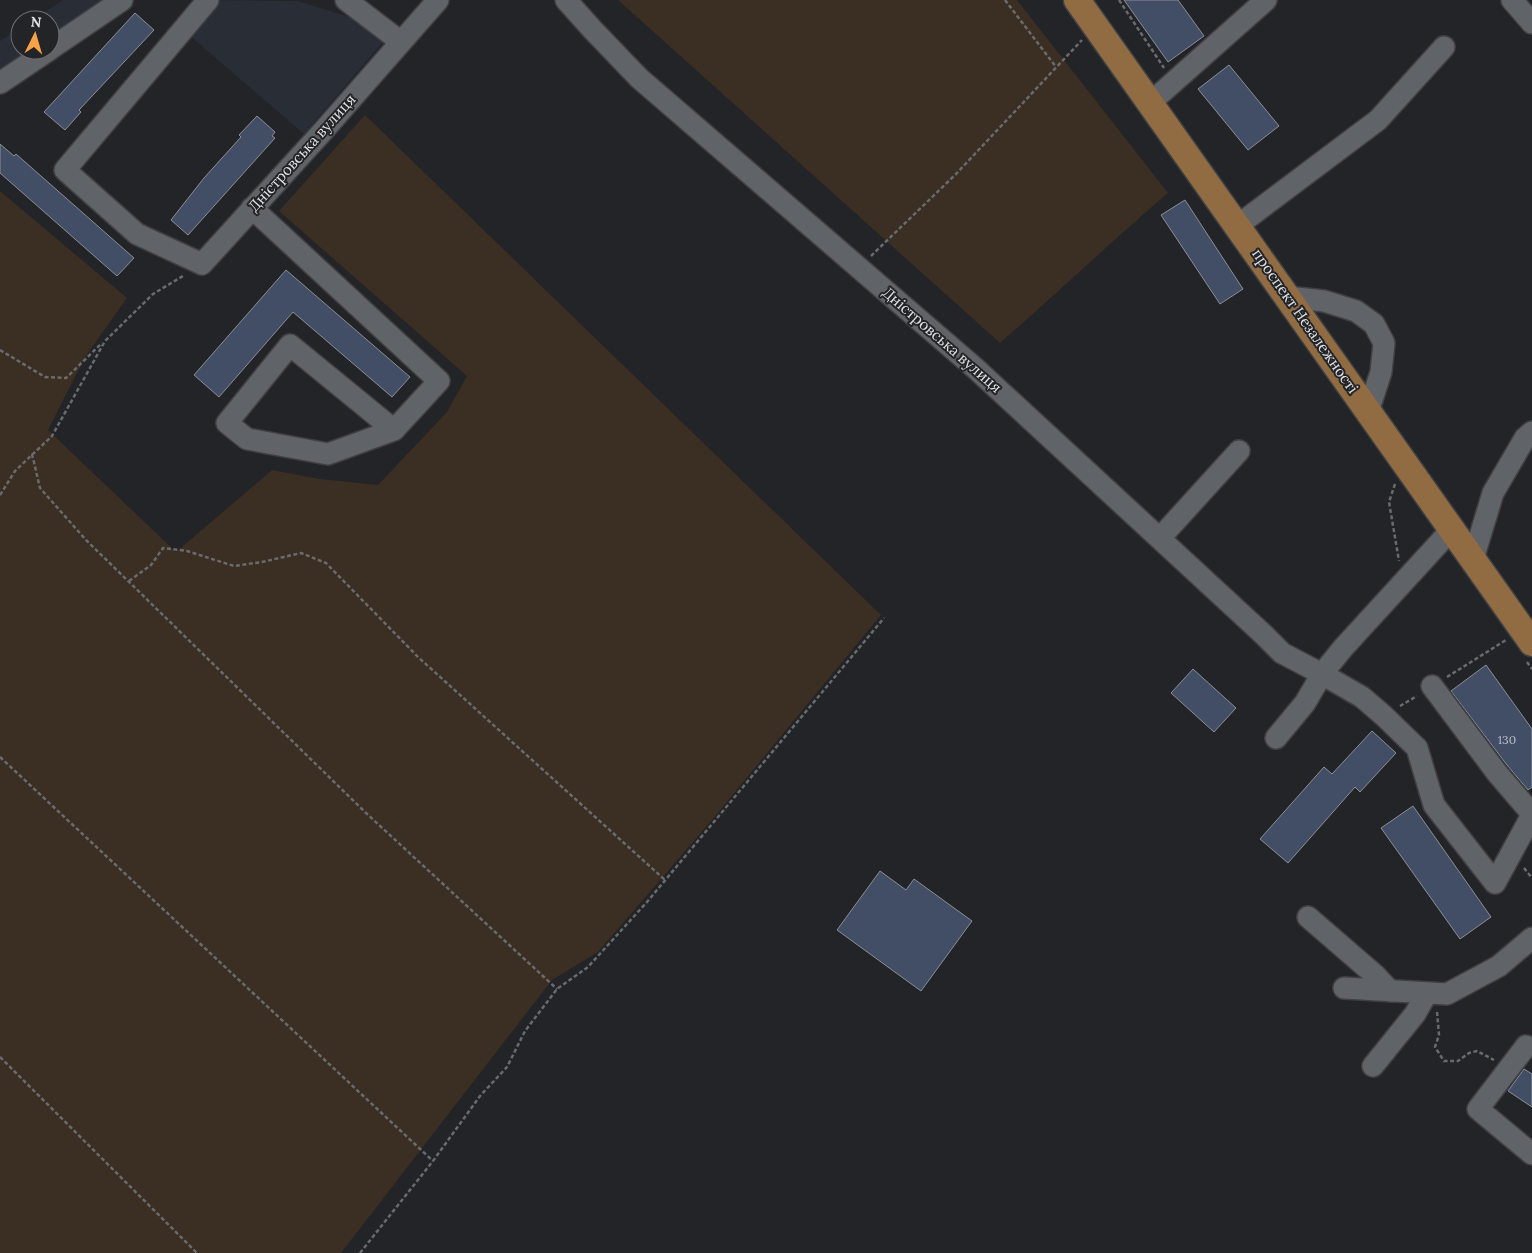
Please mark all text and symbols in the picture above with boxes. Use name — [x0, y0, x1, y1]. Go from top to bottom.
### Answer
north arrow — [10, 10, 60, 60]
text: N — [30, 13, 42, 32]
street label: Дністровська вулиця — [244, 90, 359, 215]
street label: проспект Незалежності — [1248, 245, 1363, 397]
street label: Дністровська вулиця — [879, 283, 1006, 397]
house number: 130 — [1498, 732, 1516, 747]

